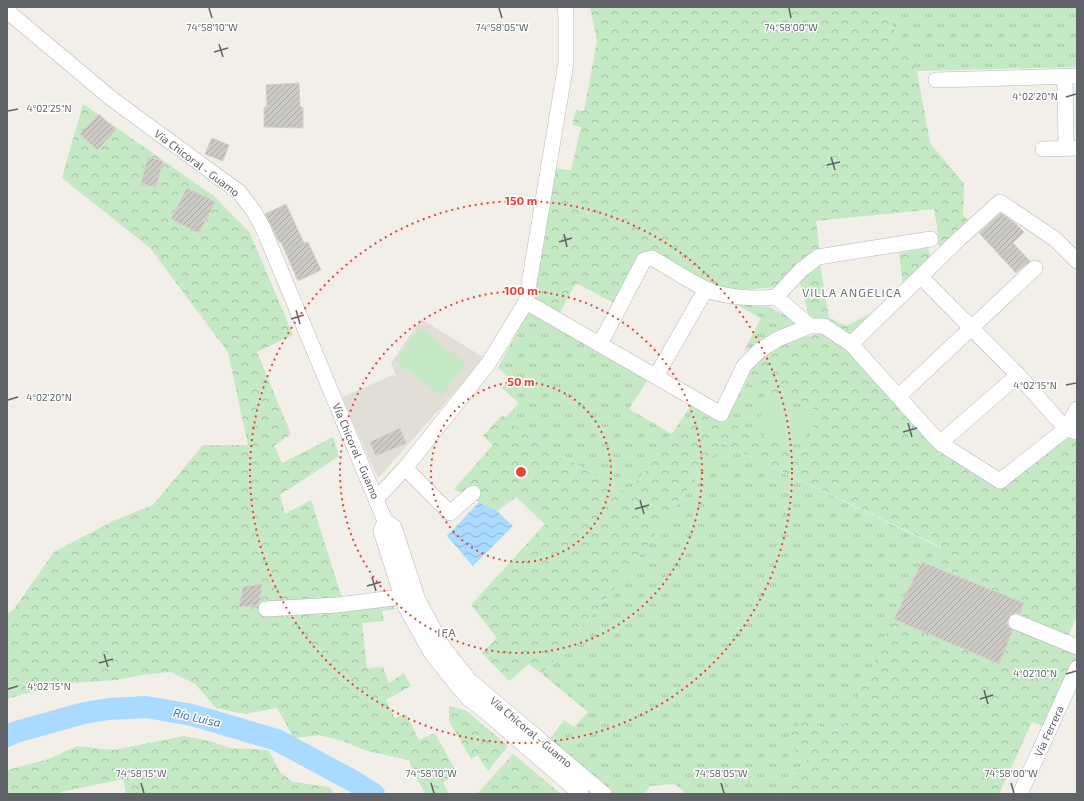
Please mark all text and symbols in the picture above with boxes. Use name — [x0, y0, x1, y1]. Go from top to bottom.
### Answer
text: 74°58'10"W — [186, 21, 238, 33]
text: 74°58'05"W — [476, 21, 529, 33]
text: 74°58'00"W — [764, 21, 818, 33]
text: 4°02'20"N — [1012, 90, 1058, 102]
text: 4°02'25"N — [26, 102, 72, 114]
street label: Vía Chicoral - Guamo — [152, 126, 242, 199]
text: 150 m — [505, 193, 537, 207]
text: 100 m — [504, 283, 538, 297]
district label: VILLA ANGELICA — [802, 285, 902, 299]
text: 50 m — [507, 374, 535, 388]
text: 4°02'15"N — [1013, 379, 1057, 391]
text: 4°02'20"N — [26, 391, 72, 403]
street label: Vía Chicoral - Guamo — [330, 401, 383, 501]
centre of rings — [514, 465, 528, 479]
district label: IFA — [437, 625, 457, 639]
text: 4°02'10"N — [1013, 667, 1057, 679]
text: 4°02'15"N — [27, 680, 71, 692]
street label: Vía Chicoral - Guamo — [488, 693, 575, 770]
street label: Vía Ferrera — [1031, 703, 1066, 758]
water label: Río Luisa — [172, 705, 223, 729]
text: 74°58'15"W — [116, 767, 167, 779]
text: 74°58'10"W — [405, 767, 457, 779]
text: 74°58'05"W — [695, 767, 748, 779]
text: 74°58'00"W — [984, 767, 1038, 779]

